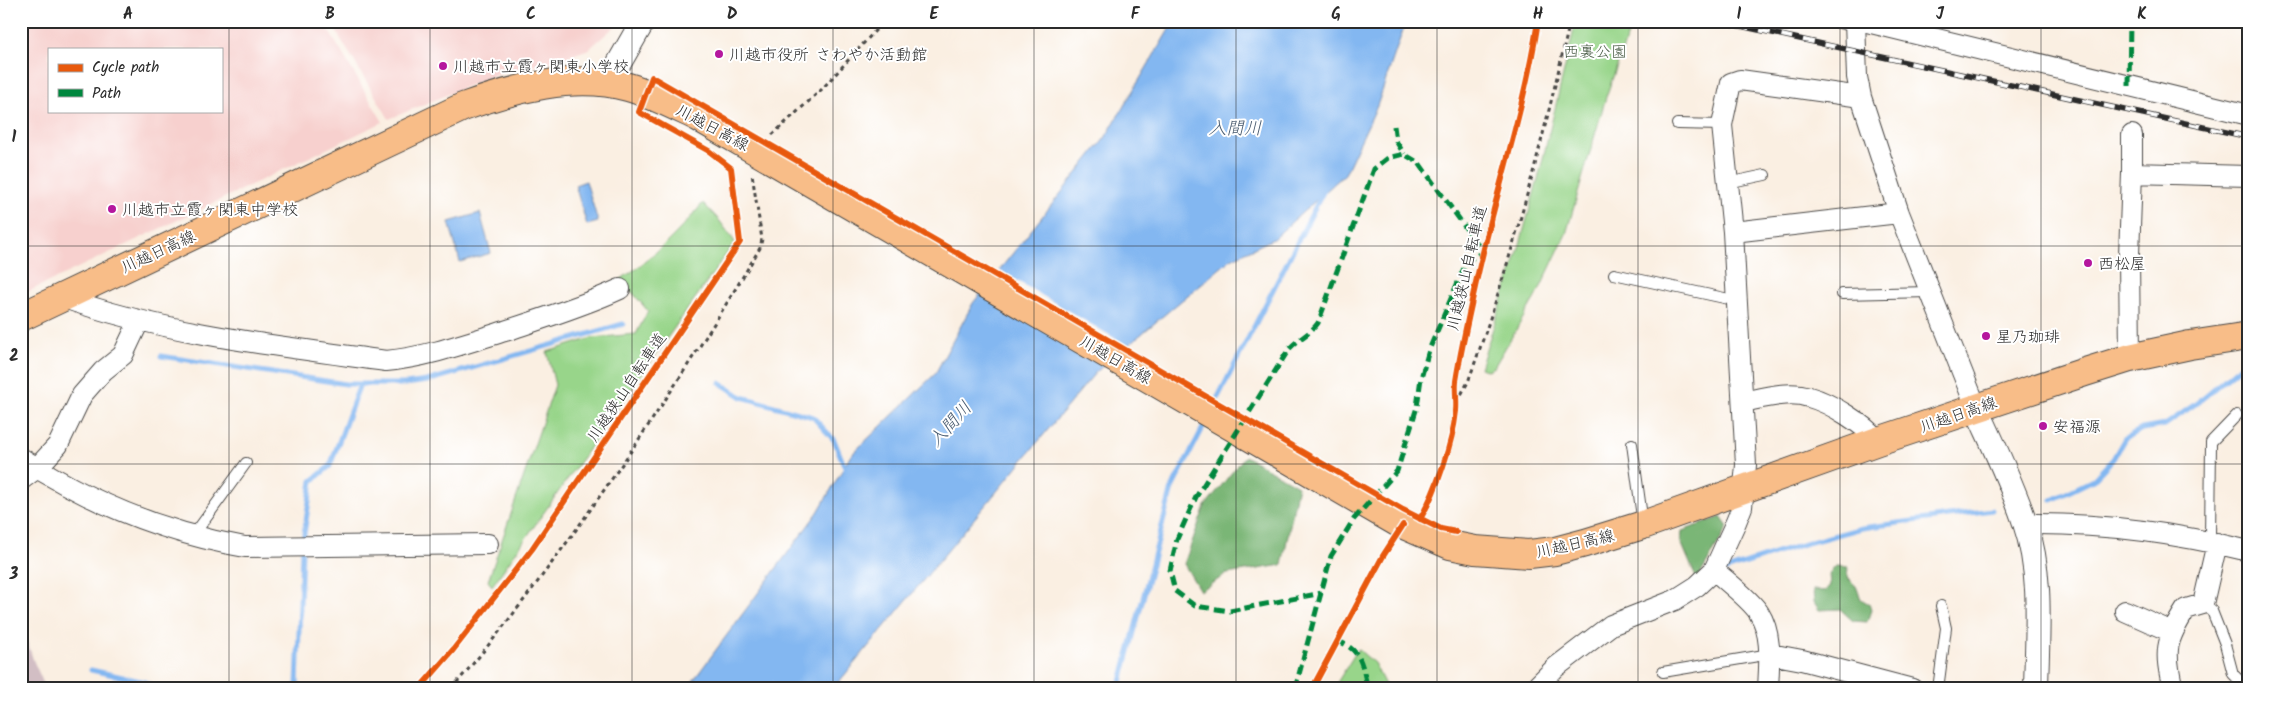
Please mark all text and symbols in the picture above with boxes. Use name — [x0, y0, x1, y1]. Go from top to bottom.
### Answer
text: A — [123, 2, 133, 27]
text: B — [325, 2, 335, 27]
text: C — [526, 2, 536, 27]
text: D — [727, 2, 738, 27]
text: E — [930, 2, 940, 27]
text: F — [1131, 2, 1141, 27]
text: G — [1331, 2, 1341, 27]
text: H — [1533, 2, 1543, 27]
text: I — [1737, 2, 1742, 27]
text: J — [1936, 2, 1945, 27]
text: K — [2137, 2, 2147, 27]
park label: 西裏公園 — [1563, 40, 1627, 65]
place label: 川越市役所 さわやか活動館 — [729, 43, 927, 68]
legend — [48, 48, 222, 112]
marker: 川越市役所 さわやか活動館 — [713, 48, 725, 60]
place label: 川越市立霞ヶ関東小学校 — [453, 55, 629, 80]
text: Cycle path — [92, 56, 159, 80]
marker: 川越市立霞ヶ関東小学校 — [437, 60, 449, 72]
text: Path — [92, 82, 121, 106]
street label: 川越日高線 — [671, 99, 753, 158]
water label: 入間川 — [1208, 115, 1262, 144]
text: 1 — [12, 125, 17, 150]
place label: 川越市立霞ヶ関東中学校 — [122, 198, 298, 223]
marker: 川越市立霞ヶ関東中学校 — [106, 203, 118, 215]
street label: 川越狭山自転車道 — [1441, 203, 1494, 334]
street label: 川越日高線 — [117, 224, 200, 281]
place label: 西松屋 — [2098, 252, 2146, 277]
marker: 西松屋 — [2082, 257, 2094, 269]
place label: 星乃珈琲 — [1996, 325, 2060, 350]
street label: 川越狭山自転車道 — [581, 328, 673, 448]
street label: 川越日高線 — [1074, 329, 1156, 391]
marker: 星乃珈琲 — [1980, 330, 1992, 342]
text: 2 — [9, 344, 19, 369]
street label: 川越日高線 — [1917, 391, 2000, 440]
water label: 入間川 — [922, 395, 980, 455]
place label: 安福源 — [2053, 415, 2101, 440]
marker: 安福源 — [2037, 420, 2049, 432]
street label: 川越日高線 — [1534, 523, 1617, 566]
text: 3 — [9, 562, 19, 587]

